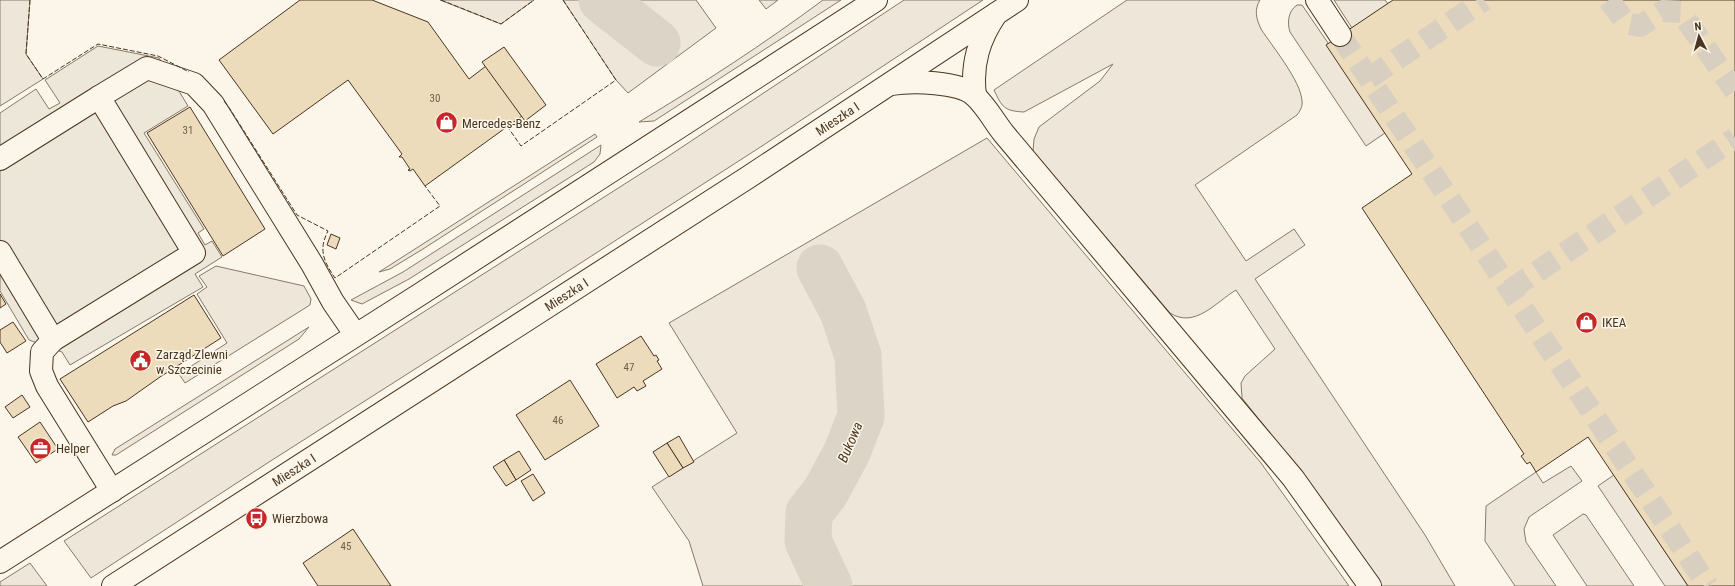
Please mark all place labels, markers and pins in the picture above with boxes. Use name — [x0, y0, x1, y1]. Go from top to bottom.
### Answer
shop icon: Mercedes-Benz — [433, 110, 459, 136]
place label: Mercedes-Benz — [462, 116, 541, 131]
shop icon: IKEA — [1573, 309, 1599, 335]
place label: IKEA — [1602, 315, 1627, 330]
place label: Zarząd Zlewni w Szczecinie — [156, 347, 228, 377]
public building icon: Zarząd Zlewni w Szczecinie — [127, 348, 153, 374]
office icon: Helper — [28, 435, 54, 461]
place label: Helper — [56, 441, 90, 456]
bus stop icon: Wierzbowa — [244, 505, 270, 531]
place label: Wierzbowa — [272, 511, 328, 526]

